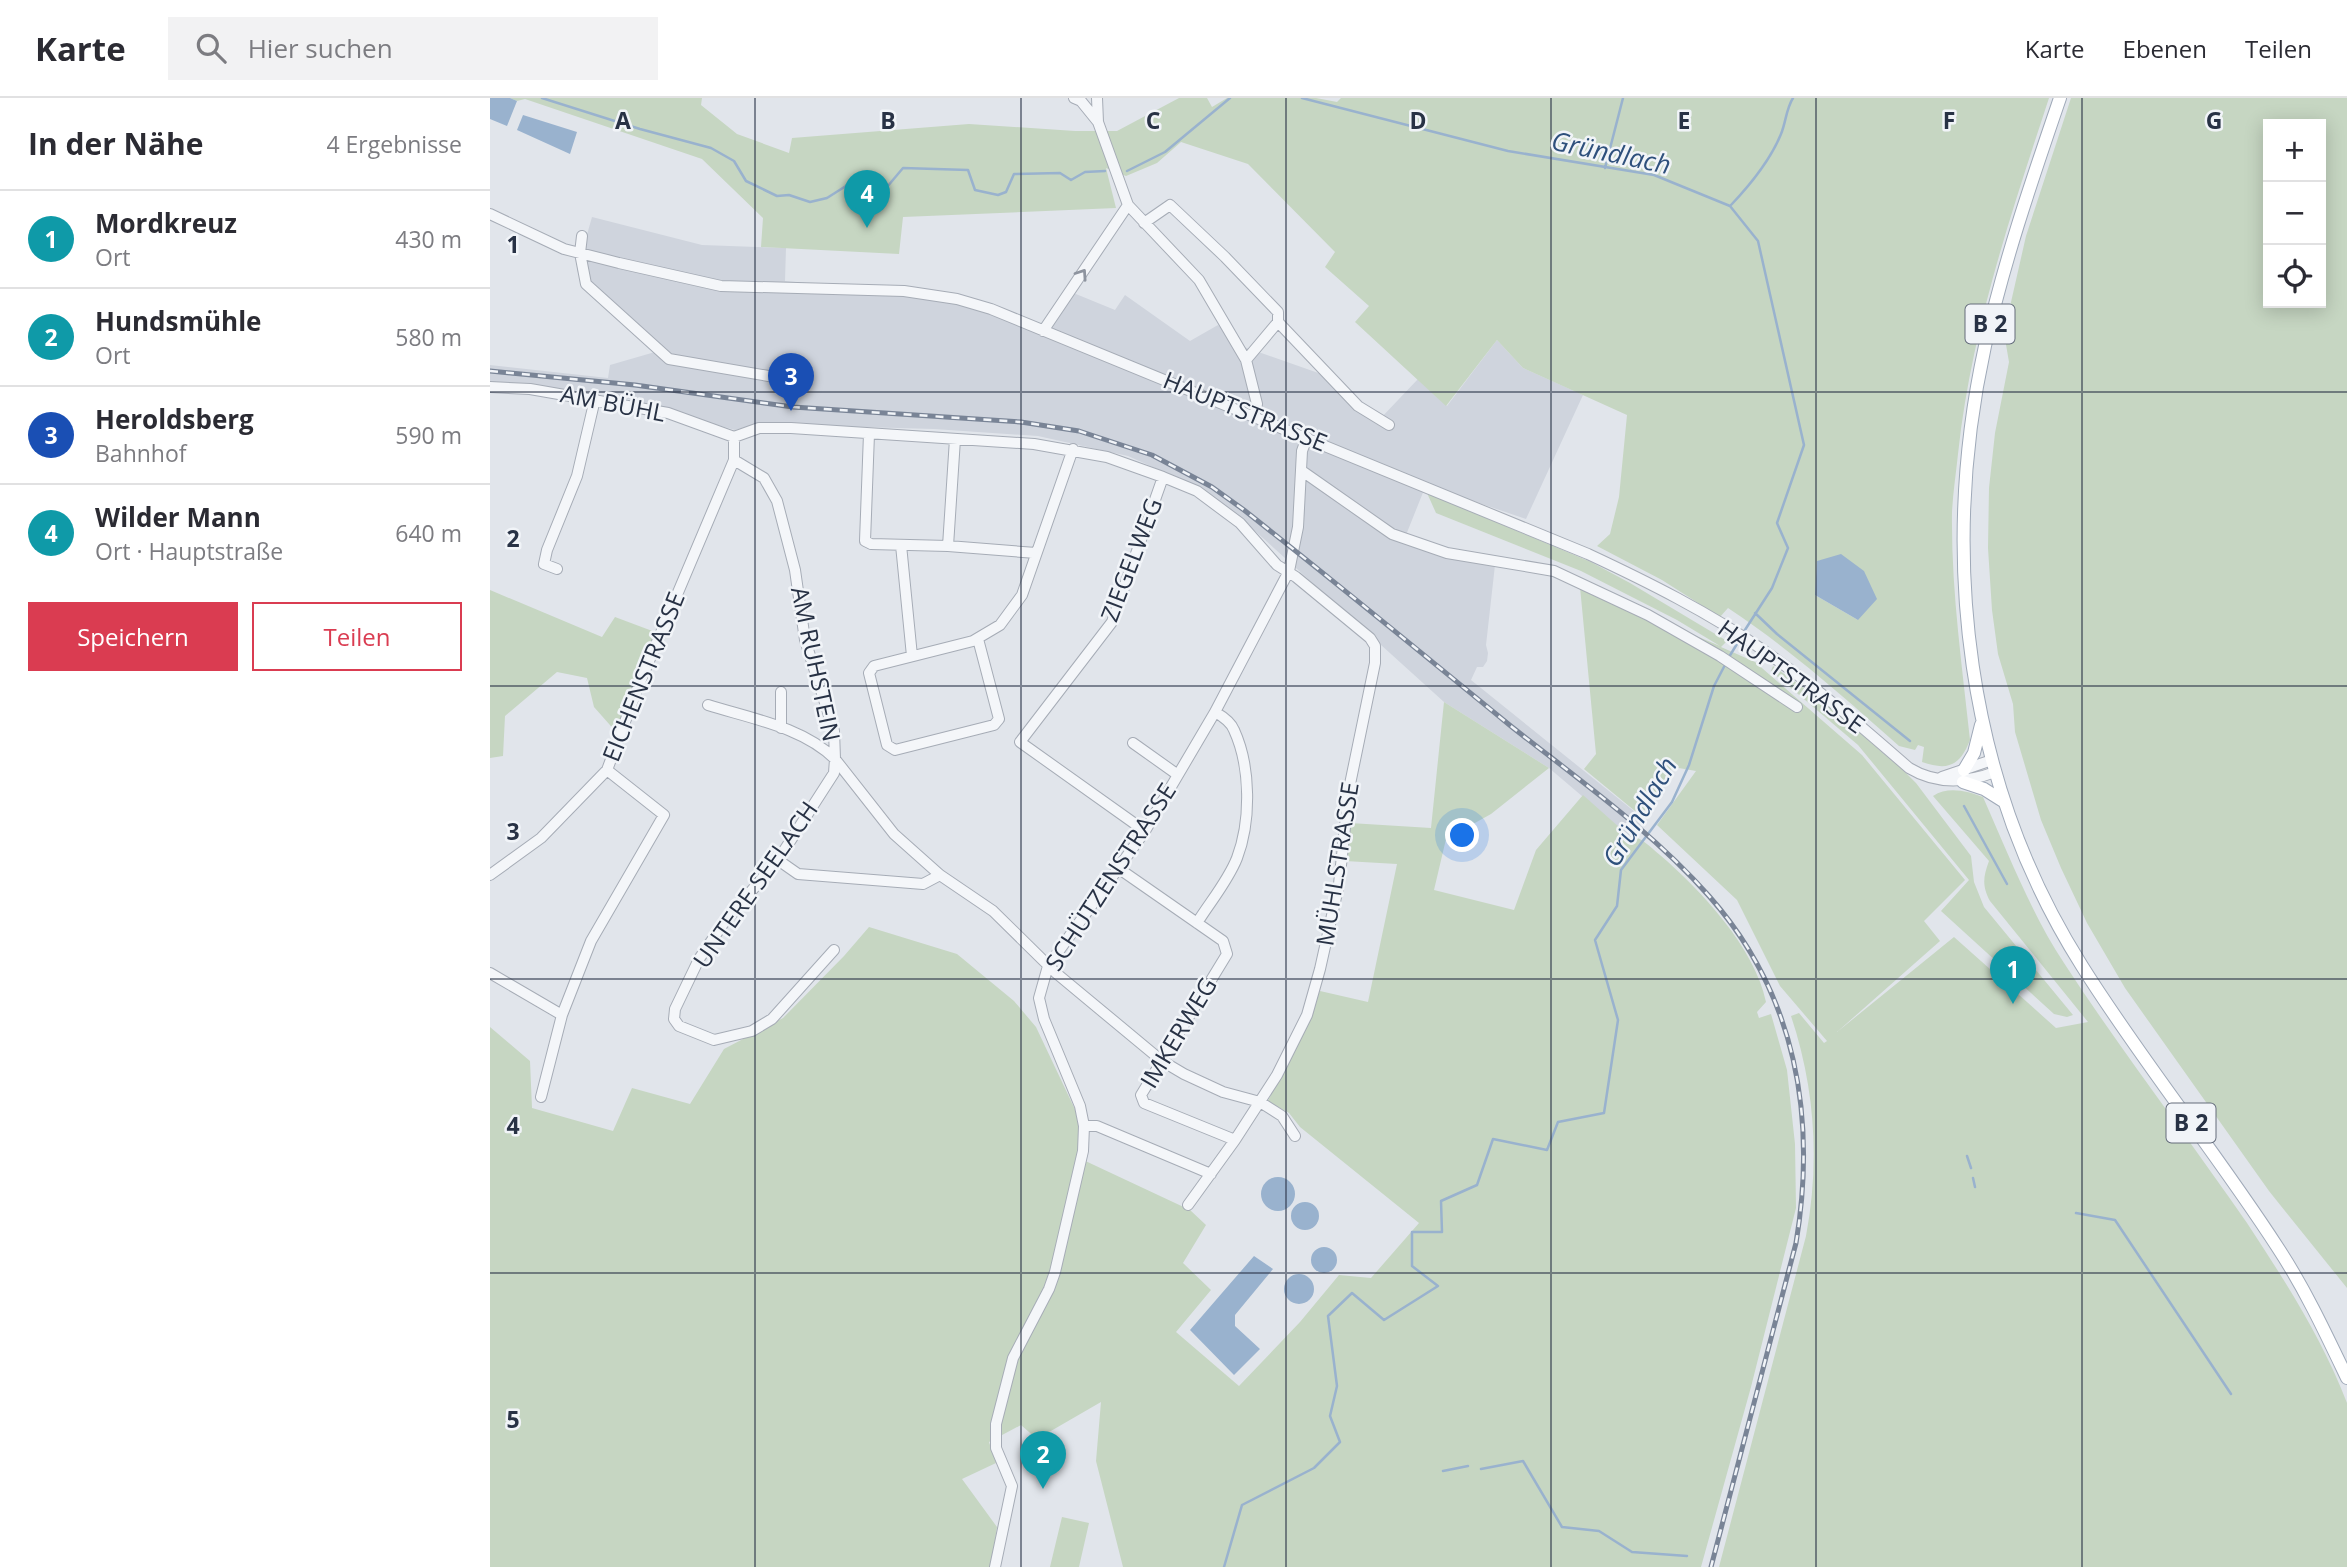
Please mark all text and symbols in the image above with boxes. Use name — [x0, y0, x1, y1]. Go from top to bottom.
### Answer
search box — [168, 17, 658, 80]
text: Karte — [35, 26, 126, 71]
icon: search — [192, 29, 230, 67]
text: Hier suchen — [248, 30, 393, 66]
text: Karte — [2025, 32, 2085, 65]
text: Ebenen — [2123, 32, 2207, 65]
text: Teilen — [2245, 32, 2312, 65]
text: A — [615, 104, 631, 136]
text: B — [880, 104, 896, 136]
text: C — [1146, 104, 1160, 136]
text: D — [1409, 104, 1427, 136]
text: E — [1678, 104, 1690, 136]
text: F — [1943, 104, 1955, 136]
text: G — [2206, 104, 2222, 136]
map controls — [2263, 119, 2326, 308]
button: + — [2263, 119, 2326, 182]
water label: Gründlach — [1548, 122, 1674, 182]
text: In der Nähe — [28, 123, 204, 164]
text: 4 Ergebnisse — [326, 128, 462, 160]
pin: 4 — [844, 170, 890, 228]
button: − — [2263, 182, 2326, 245]
text: Mordkreuz — [95, 205, 237, 241]
text: 1 — [44, 223, 58, 255]
text: 430 m — [395, 223, 462, 255]
text: 1 — [506, 228, 520, 260]
text: Ort — [95, 241, 131, 273]
button: locate — [2263, 245, 2326, 308]
one-way arrow — [1073, 269, 1086, 282]
text: Hundsmühle — [95, 303, 261, 339]
road number: B 2 — [1966, 304, 2014, 344]
text: 2 — [44, 321, 58, 353]
text: 580 m — [395, 321, 462, 353]
text: Ort — [95, 339, 131, 371]
pin: 3 — [768, 353, 814, 411]
street label: HAUPTSTRASSE — [1159, 363, 1332, 459]
street label: AM BÜHL — [558, 376, 669, 429]
text: Heroldsberg — [95, 401, 254, 437]
text: 3 — [44, 419, 58, 451]
text: 590 m — [395, 419, 462, 451]
text: Bahnhof — [95, 437, 187, 469]
street label: ZIEGELWEG — [1092, 493, 1169, 626]
text: Wilder Mann — [95, 499, 261, 535]
text: 4 — [44, 517, 58, 549]
text: 640 m — [395, 517, 462, 549]
text: 2 — [506, 522, 520, 554]
text: Ort · Hauptstraße — [95, 535, 283, 567]
street label: AM RUHSTEIN — [784, 583, 849, 744]
street label: EICHENSTRASSE — [594, 587, 692, 766]
button: Speichern — [28, 602, 238, 671]
button: Teilen — [252, 602, 462, 671]
street label: HAUPTSTRASSE — [1712, 611, 1872, 740]
water label: Gründlach — [1593, 750, 1685, 873]
street label: SCHÜTZENSTRASSE — [1037, 776, 1183, 977]
street label: MÜHLSTRASSE — [1307, 780, 1366, 948]
street label: UNTERE SEELACH — [685, 794, 825, 974]
text: 3 — [506, 815, 520, 847]
your location — [1445, 818, 1479, 852]
pin: 1 — [1990, 946, 2036, 1004]
street label: IMKERWEG — [1132, 971, 1224, 1094]
road number: B 2 — [2166, 1104, 2216, 1142]
text: 4 — [506, 1109, 520, 1141]
text: 5 — [506, 1403, 520, 1435]
pin: 2 — [1020, 1431, 1066, 1489]

